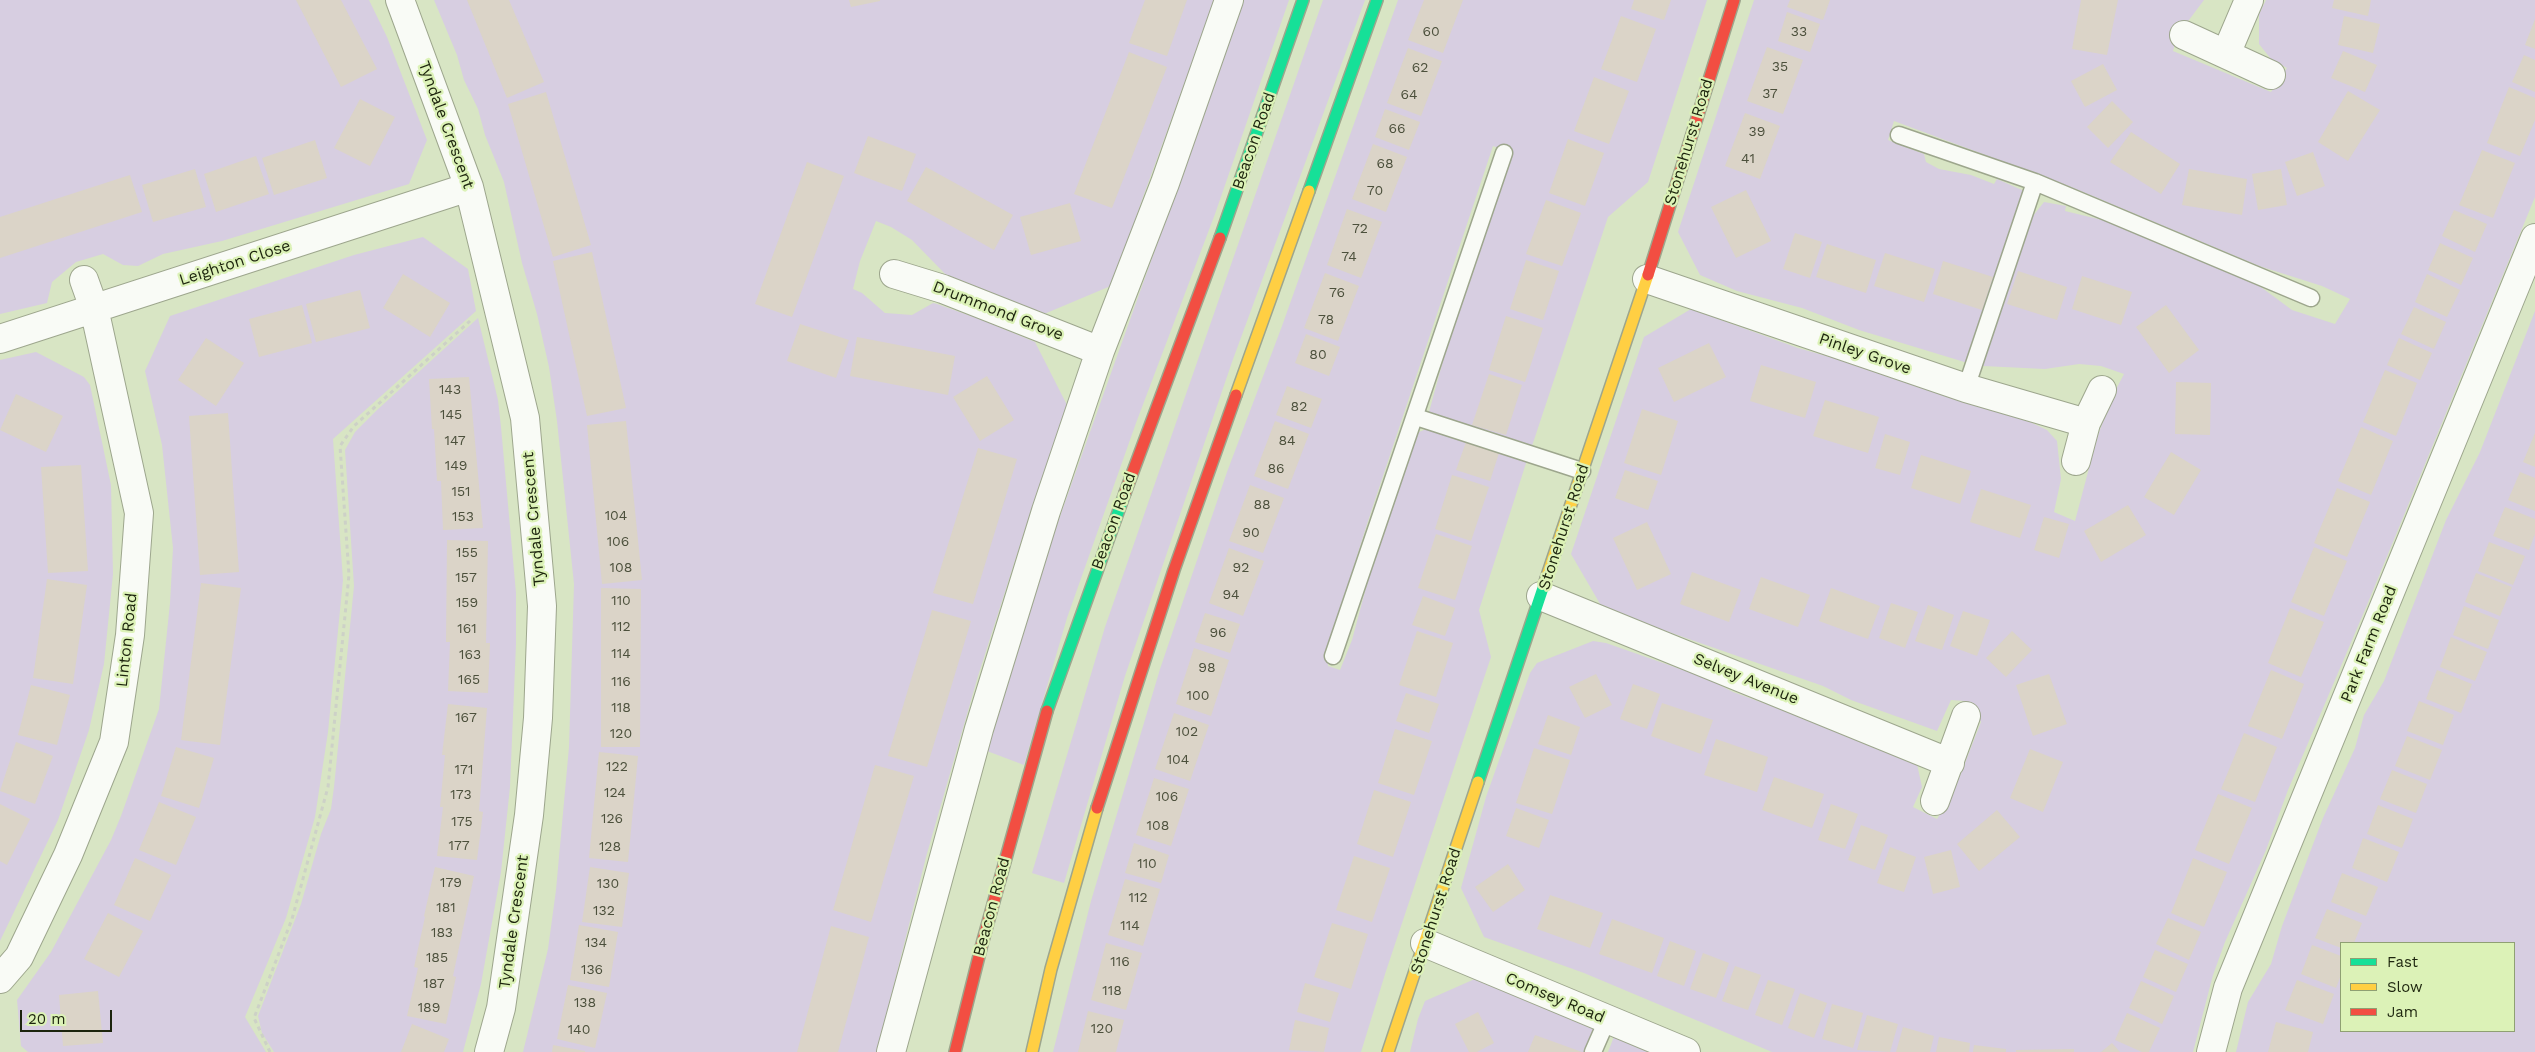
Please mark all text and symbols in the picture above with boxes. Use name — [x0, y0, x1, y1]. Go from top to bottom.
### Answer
house number: 60 — [1422, 24, 1440, 40]
house number: 33 — [1791, 24, 1807, 40]
street label: Tyndale Crescent — [414, 58, 478, 192]
house number: 35 — [1772, 59, 1788, 75]
house number: 62 — [1412, 60, 1428, 76]
street label: Stonehurst Road — [1661, 76, 1717, 208]
house number: 37 — [1762, 86, 1778, 102]
house number: 64 — [1400, 87, 1418, 103]
street label: Beacon Road — [1228, 90, 1280, 192]
house number: 66 — [1388, 121, 1406, 137]
house number: 39 — [1749, 124, 1765, 140]
house number: 41 — [1741, 151, 1755, 167]
house number: 68 — [1376, 156, 1394, 172]
house number: 70 — [1367, 183, 1383, 199]
house number: 72 — [1352, 221, 1368, 237]
street label: Leighton Close — [177, 236, 293, 290]
house number: 74 — [1341, 249, 1357, 265]
street label: Drummond Grove — [930, 277, 1066, 345]
house number: 76 — [1329, 285, 1345, 301]
house number: 78 — [1318, 312, 1334, 328]
street label: Pinley Grove — [1816, 329, 1914, 379]
house number: 80 — [1309, 347, 1327, 363]
house number: 143 — [439, 382, 461, 398]
house number: 82 — [1291, 399, 1307, 415]
house number: 145 — [440, 407, 462, 423]
house number: 147 — [444, 433, 466, 449]
house number: 84 — [1278, 433, 1296, 449]
street label: Tyndale Crescent — [519, 451, 549, 587]
house number: 149 — [445, 458, 467, 474]
house number: 86 — [1267, 461, 1285, 477]
street label: Stonehurst Road — [1535, 462, 1593, 592]
street label: Beacon Road — [1088, 470, 1140, 572]
house number: 151 — [451, 484, 471, 500]
house number: 88 — [1253, 497, 1271, 513]
house number: 104 — [605, 508, 627, 524]
house number: 153 — [452, 509, 474, 525]
house number: 90 — [1242, 525, 1260, 541]
house number: 106 — [607, 534, 629, 550]
house number: 155 — [456, 545, 478, 561]
house number: 108 — [610, 560, 632, 576]
house number: 92 — [1233, 560, 1249, 576]
house number: 157 — [455, 570, 477, 586]
street label: Park Farm Road — [2337, 583, 2401, 705]
house number: 94 — [1222, 587, 1240, 603]
street label: Linton Road — [113, 592, 141, 688]
house number: 110 — [611, 593, 631, 609]
house number: 159 — [456, 595, 478, 611]
house number: 112 — [611, 619, 631, 635]
house number: 161 — [457, 621, 477, 637]
house number: 96 — [1209, 625, 1227, 641]
house number: 114 — [611, 646, 631, 662]
house number: 163 — [459, 647, 481, 663]
street label: Selvey Avenue — [1691, 649, 1801, 709]
house number: 98 — [1198, 660, 1216, 676]
house number: 165 — [458, 672, 480, 688]
house number: 116 — [611, 674, 631, 690]
house number: 100 — [1187, 688, 1209, 704]
house number: 118 — [611, 700, 631, 716]
house number: 167 — [455, 710, 477, 726]
house number: 102 — [1176, 724, 1198, 740]
house number: 120 — [610, 726, 632, 742]
house number: 104 — [1167, 752, 1189, 768]
house number: 122 — [606, 759, 628, 775]
house number: 171 — [455, 762, 473, 778]
house number: 124 — [604, 785, 626, 801]
house number: 173 — [450, 787, 472, 803]
house number: 106 — [1156, 789, 1178, 805]
house number: 126 — [601, 811, 623, 827]
house number: 175 — [451, 814, 473, 830]
house number: 108 — [1147, 818, 1169, 834]
house number: 177 — [448, 838, 470, 854]
house number: 128 — [599, 839, 621, 855]
street label: Stonehurst Road — [1407, 846, 1465, 976]
street label: Tyndale Crescent — [495, 854, 533, 990]
street label: Beacon Road — [970, 855, 1014, 959]
house number: 110 — [1137, 856, 1157, 872]
house number: 179 — [440, 875, 462, 891]
house number: 130 — [597, 876, 619, 892]
house number: 112 — [1128, 890, 1148, 906]
house number: 181 — [436, 900, 456, 916]
house number: 132 — [593, 903, 615, 919]
house number: 114 — [1120, 918, 1140, 934]
house number: 183 — [431, 925, 453, 941]
house number: 134 — [585, 935, 607, 951]
legend — [2340, 942, 2515, 1032]
house number: 185 — [426, 950, 448, 966]
text: Fast — [2387, 953, 2418, 971]
house number: 116 — [1110, 954, 1130, 970]
house number: 136 — [581, 962, 603, 978]
street label: Comsey Road — [1503, 968, 1607, 1028]
house number: 187 — [423, 976, 445, 992]
text: Slow — [2387, 978, 2423, 996]
house number: 118 — [1102, 983, 1122, 999]
house number: 138 — [574, 995, 596, 1011]
scale bar — [22, 1000, 115, 1032]
house number: 189 — [418, 1000, 440, 1016]
text: Jam — [2387, 1003, 2418, 1021]
text: 20 m — [28, 1010, 66, 1028]
house number: 120 — [1091, 1021, 1113, 1037]
house number: 140 — [568, 1022, 590, 1038]

